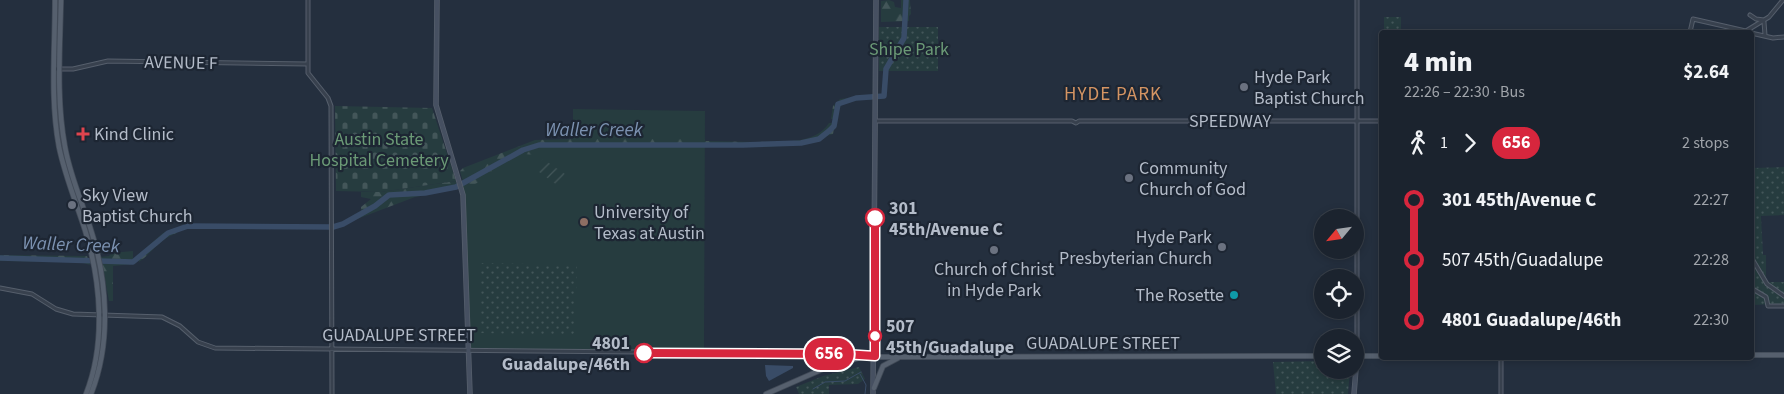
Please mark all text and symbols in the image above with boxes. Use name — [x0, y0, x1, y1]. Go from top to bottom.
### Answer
park label: Shipe Park — [869, 37, 949, 62]
text: 4 min — [1404, 42, 1473, 82]
street label: AVENUE F — [144, 50, 218, 76]
text: $2.64 — [1683, 59, 1729, 86]
place label: Hyde Park Baptist Church — [1254, 65, 1365, 111]
district label: HYDE PARK — [1064, 81, 1162, 108]
marker: Hyde Park Baptist Church — [1238, 81, 1250, 93]
text: 22:26 – 22:30 · Bus — [1404, 81, 1525, 103]
street label: SPEEDWAY — [1189, 109, 1271, 134]
water label: Waller Creek — [545, 117, 644, 144]
place label: Kind Clinic — [94, 122, 174, 147]
marker: Kind Clinic — [76, 127, 90, 141]
park label: Austin State Hospital Cemetery — [309, 127, 449, 173]
icon: walk — [1404, 129, 1432, 157]
icon: forward — [1456, 129, 1484, 157]
text: 656 — [1502, 130, 1530, 155]
text: 1 — [1440, 132, 1448, 154]
text: 2 stops — [1682, 132, 1729, 154]
place label: Community Church of God — [1139, 156, 1246, 202]
marker: Community Church of God — [1123, 172, 1135, 184]
place label: Sky View Baptist Church — [82, 183, 193, 229]
text: 301 45th/Avenue C — [1442, 187, 1596, 214]
text: 22:27 — [1693, 189, 1729, 211]
place label: 301 45th/Avenue C — [889, 196, 1004, 242]
marker: Sky View Baptist Church — [66, 199, 78, 211]
place label: University of Texas at Austin — [594, 200, 705, 246]
marker: 301 45th/Avenue C — [865, 208, 885, 228]
north arrow — [1314, 209, 1364, 259]
map controls — [1314, 209, 1364, 379]
marker: University of Texas at Austin — [578, 216, 590, 228]
place label: Hyde Park Presbyterian Church — [1059, 225, 1212, 271]
water label: Waller Creek — [22, 230, 121, 260]
marker: Hyde Park Presbyterian Church — [1216, 241, 1228, 253]
marker: Church of Christ in Hyde Park — [988, 244, 1000, 256]
text: 507 45th/Guadalupe — [1442, 247, 1603, 274]
text: 22:28 — [1693, 249, 1729, 271]
place label: Church of Christ in Hyde Park — [934, 257, 1054, 303]
button: locate — [1314, 269, 1364, 319]
place label: The Rosette — [1135, 283, 1224, 308]
marker: The Rosette — [1228, 289, 1240, 301]
text: 4801 Guadalupe/46th — [1442, 307, 1621, 334]
text: 22:30 — [1693, 309, 1729, 331]
place label: 507 45th/Guadalupe — [886, 314, 1014, 360]
street label: GUADALUPE STREET — [322, 323, 476, 348]
marker: 507 45th/Guadalupe — [868, 329, 882, 343]
button: layers — [1314, 329, 1364, 379]
place label: 4801 Guadalupe/46th — [502, 331, 630, 377]
street label: GUADALUPE STREET — [1026, 331, 1180, 356]
line badge: 656 — [800, 338, 858, 370]
text: 656 — [815, 341, 843, 366]
marker: 4801 Guadalupe/46th — [634, 343, 654, 363]

